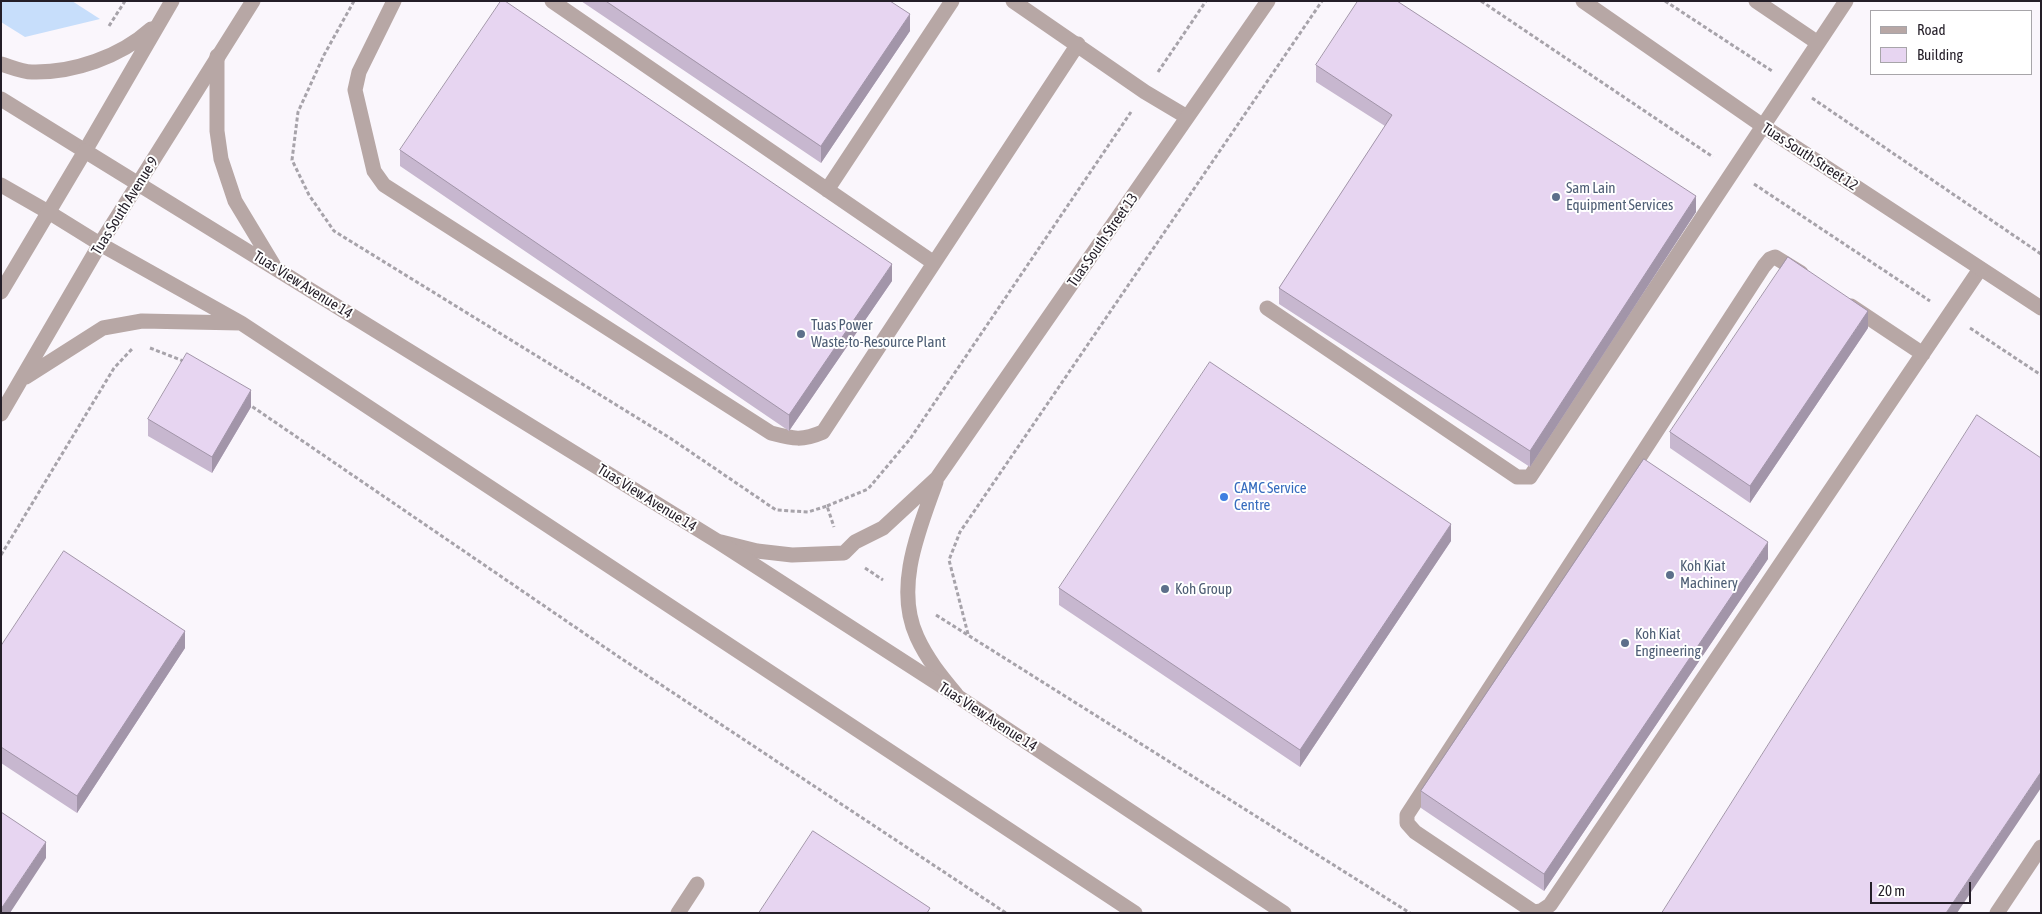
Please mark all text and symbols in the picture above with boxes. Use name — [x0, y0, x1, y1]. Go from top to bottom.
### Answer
legend — [1870, 10, 2032, 75]
text: Road — [1917, 21, 1946, 38]
text: Building — [1917, 46, 1963, 63]
street label: Tuas South Street 12 — [1759, 119, 1861, 195]
street label: Tuas South Avenue 9 — [88, 154, 162, 258]
place label: Sam Lain Equipment Services — [1566, 179, 1673, 214]
street label: Tuas South Street 13 — [1064, 189, 1142, 291]
marker: Sam Lain Equipment Services — [1550, 191, 1562, 203]
street label: Tuas View Avenue 14 — [250, 247, 356, 323]
place label: Tuas Power Waste-to-Resource Plant — [811, 316, 946, 351]
marker: Tuas Power Waste-to-Resource Plant — [795, 328, 807, 340]
street label: Tuas View Avenue 14 — [594, 460, 700, 536]
place label: CAMC Service Centre — [1234, 479, 1306, 514]
marker: CAMC Service Centre — [1218, 491, 1230, 503]
place label: Koh Kiat Machinery — [1680, 557, 1738, 592]
marker: Koh Kiat Machinery — [1664, 569, 1676, 581]
place label: Koh Group — [1175, 580, 1232, 598]
marker: Koh Group — [1159, 583, 1171, 595]
place label: Koh Kiat Engineering — [1635, 625, 1701, 660]
marker: Koh Kiat Engineering — [1619, 637, 1631, 649]
street label: Tuas View Avenue 14 — [935, 679, 1041, 755]
scale bar — [1872, 872, 1973, 904]
text: 20 m — [1878, 882, 1905, 899]

